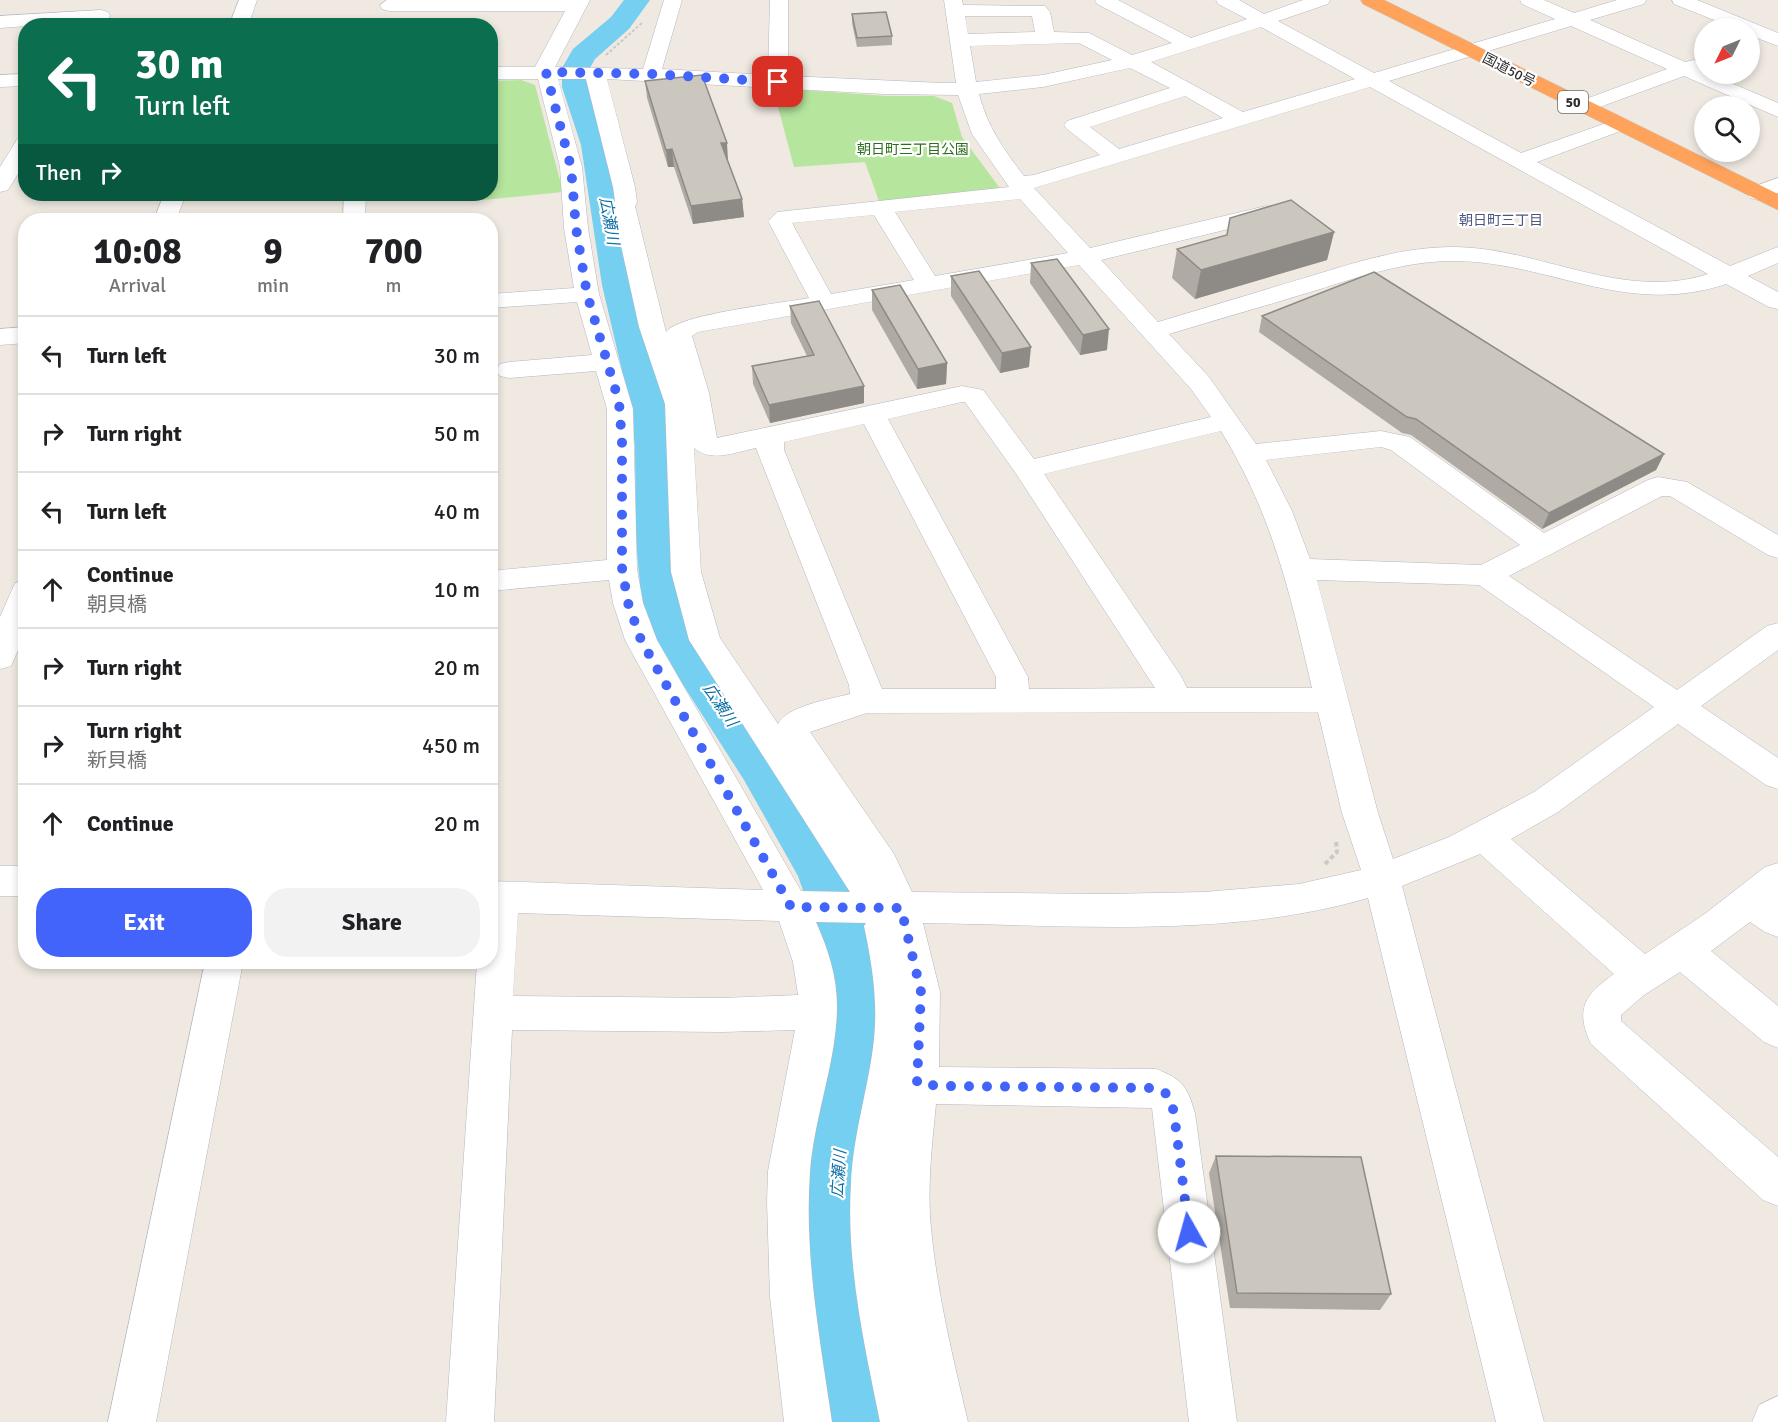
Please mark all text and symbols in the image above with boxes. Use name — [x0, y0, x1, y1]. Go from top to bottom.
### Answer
north arrow — [1694, 18, 1760, 84]
map controls — [1694, 18, 1760, 162]
text: 30 m — [135, 39, 224, 90]
icon: left — [36, 42, 114, 120]
street label: 国道50号 — [1480, 49, 1538, 91]
pin — [752, 56, 803, 107]
icon: arrive — [761, 65, 794, 98]
text: Turn left — [135, 90, 230, 123]
road number: 50 — [1558, 91, 1588, 113]
button: search — [1694, 96, 1760, 162]
park label: 朝日町三丁目公園 — [857, 141, 969, 158]
icon: right — [94, 156, 127, 189]
text: Then — [36, 159, 82, 186]
water label: 広瀬川 — [595, 196, 623, 248]
district label: 朝日町三丁目 — [1459, 212, 1543, 229]
text: 10:08 — [93, 229, 182, 274]
text: 9 — [263, 229, 283, 274]
text: 700 — [364, 229, 423, 274]
text: Arrival — [109, 273, 166, 298]
text: min — [257, 273, 289, 298]
text: m — [386, 273, 402, 298]
icon: left — [36, 339, 69, 372]
text: Turn left — [87, 342, 167, 369]
text: 30 m — [434, 342, 480, 369]
icon: right — [36, 417, 69, 450]
text: Turn right — [87, 420, 182, 447]
text: 50 m — [434, 420, 480, 447]
icon: left — [36, 495, 69, 528]
text: Turn left — [87, 498, 167, 525]
text: 40 m — [434, 498, 480, 525]
text: Continue — [87, 561, 174, 588]
icon: ahead — [36, 573, 69, 606]
text: 10 m — [434, 576, 480, 603]
text: 朝貝橋 — [87, 592, 147, 617]
icon: right — [36, 651, 69, 684]
text: Turn right — [87, 654, 182, 681]
text: 20 m — [434, 654, 480, 681]
water label: 広瀬川 — [698, 680, 743, 732]
text: Turn right — [87, 717, 182, 744]
icon: right — [36, 729, 69, 762]
text: 450 m — [422, 732, 480, 759]
text: 新貝橋 — [87, 748, 147, 773]
icon: ahead — [36, 807, 69, 840]
text: Continue — [87, 810, 174, 837]
text: 20 m — [434, 810, 480, 837]
button: Exit — [36, 888, 252, 957]
button: Share — [264, 888, 480, 957]
water label: 広瀬川 — [827, 1147, 851, 1199]
position arrow — [1157, 1200, 1221, 1264]

